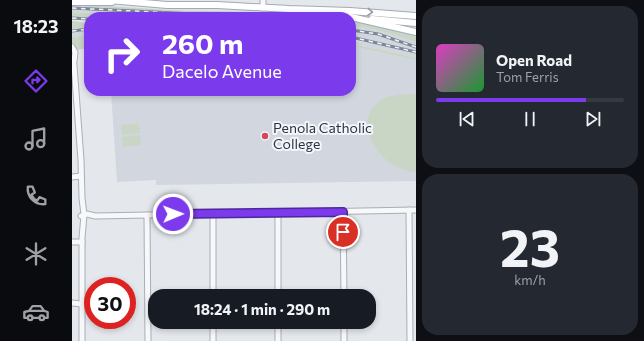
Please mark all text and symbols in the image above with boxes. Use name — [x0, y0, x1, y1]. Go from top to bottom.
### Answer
one-way arrow — [367, 8, 373, 17]
text: 18:23 — [14, 15, 58, 37]
text: 260 m — [162, 26, 243, 60]
icon: right — [96, 28, 148, 80]
text: Open Road — [496, 51, 572, 69]
text: Dacelo Avenue — [162, 60, 282, 82]
icon: directions — [22, 67, 50, 95]
text: Tom Ferris — [496, 69, 559, 85]
icon: previous — [456, 108, 478, 130]
icon: pause — [519, 108, 541, 130]
icon: next — [582, 108, 604, 130]
place label: Penola Catholic College — [273, 119, 372, 152]
icon: music — [22, 125, 50, 153]
marker: Penola Catholic College — [260, 131, 270, 141]
icon: phone — [22, 182, 50, 210]
position arrow — [152, 193, 194, 235]
text: 23 — [500, 214, 560, 278]
pin — [326, 215, 360, 249]
icon: arrive — [332, 221, 354, 243]
icon: climate — [22, 240, 50, 268]
text: km/h — [514, 272, 546, 288]
speed limit sign: 30 — [84, 277, 136, 329]
icon: car — [22, 298, 50, 326]
text: 18:24 · 1 min · 290 m — [194, 300, 330, 318]

